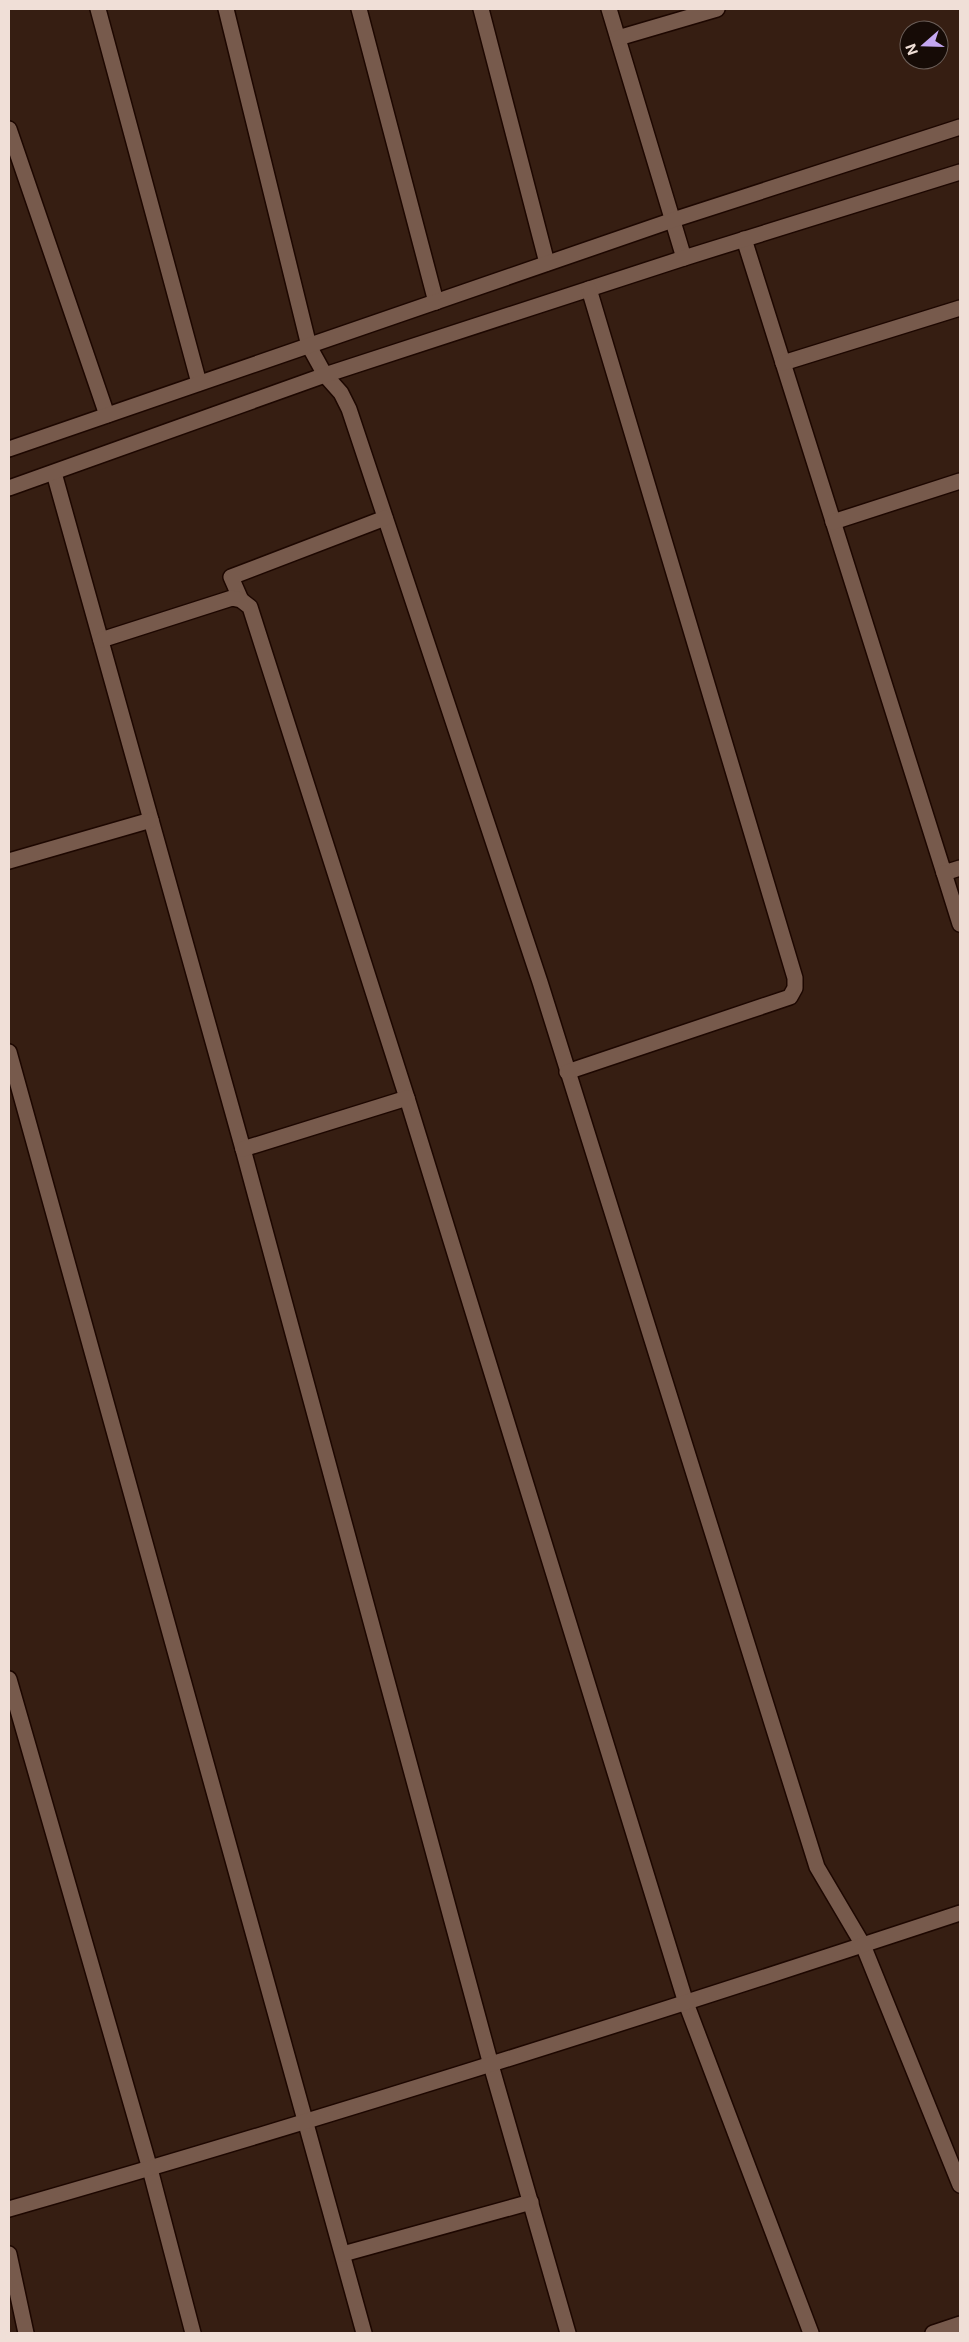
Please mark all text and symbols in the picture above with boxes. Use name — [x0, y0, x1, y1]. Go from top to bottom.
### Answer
north arrow — [899, 20, 949, 70]
text: N — [902, 42, 921, 58]

